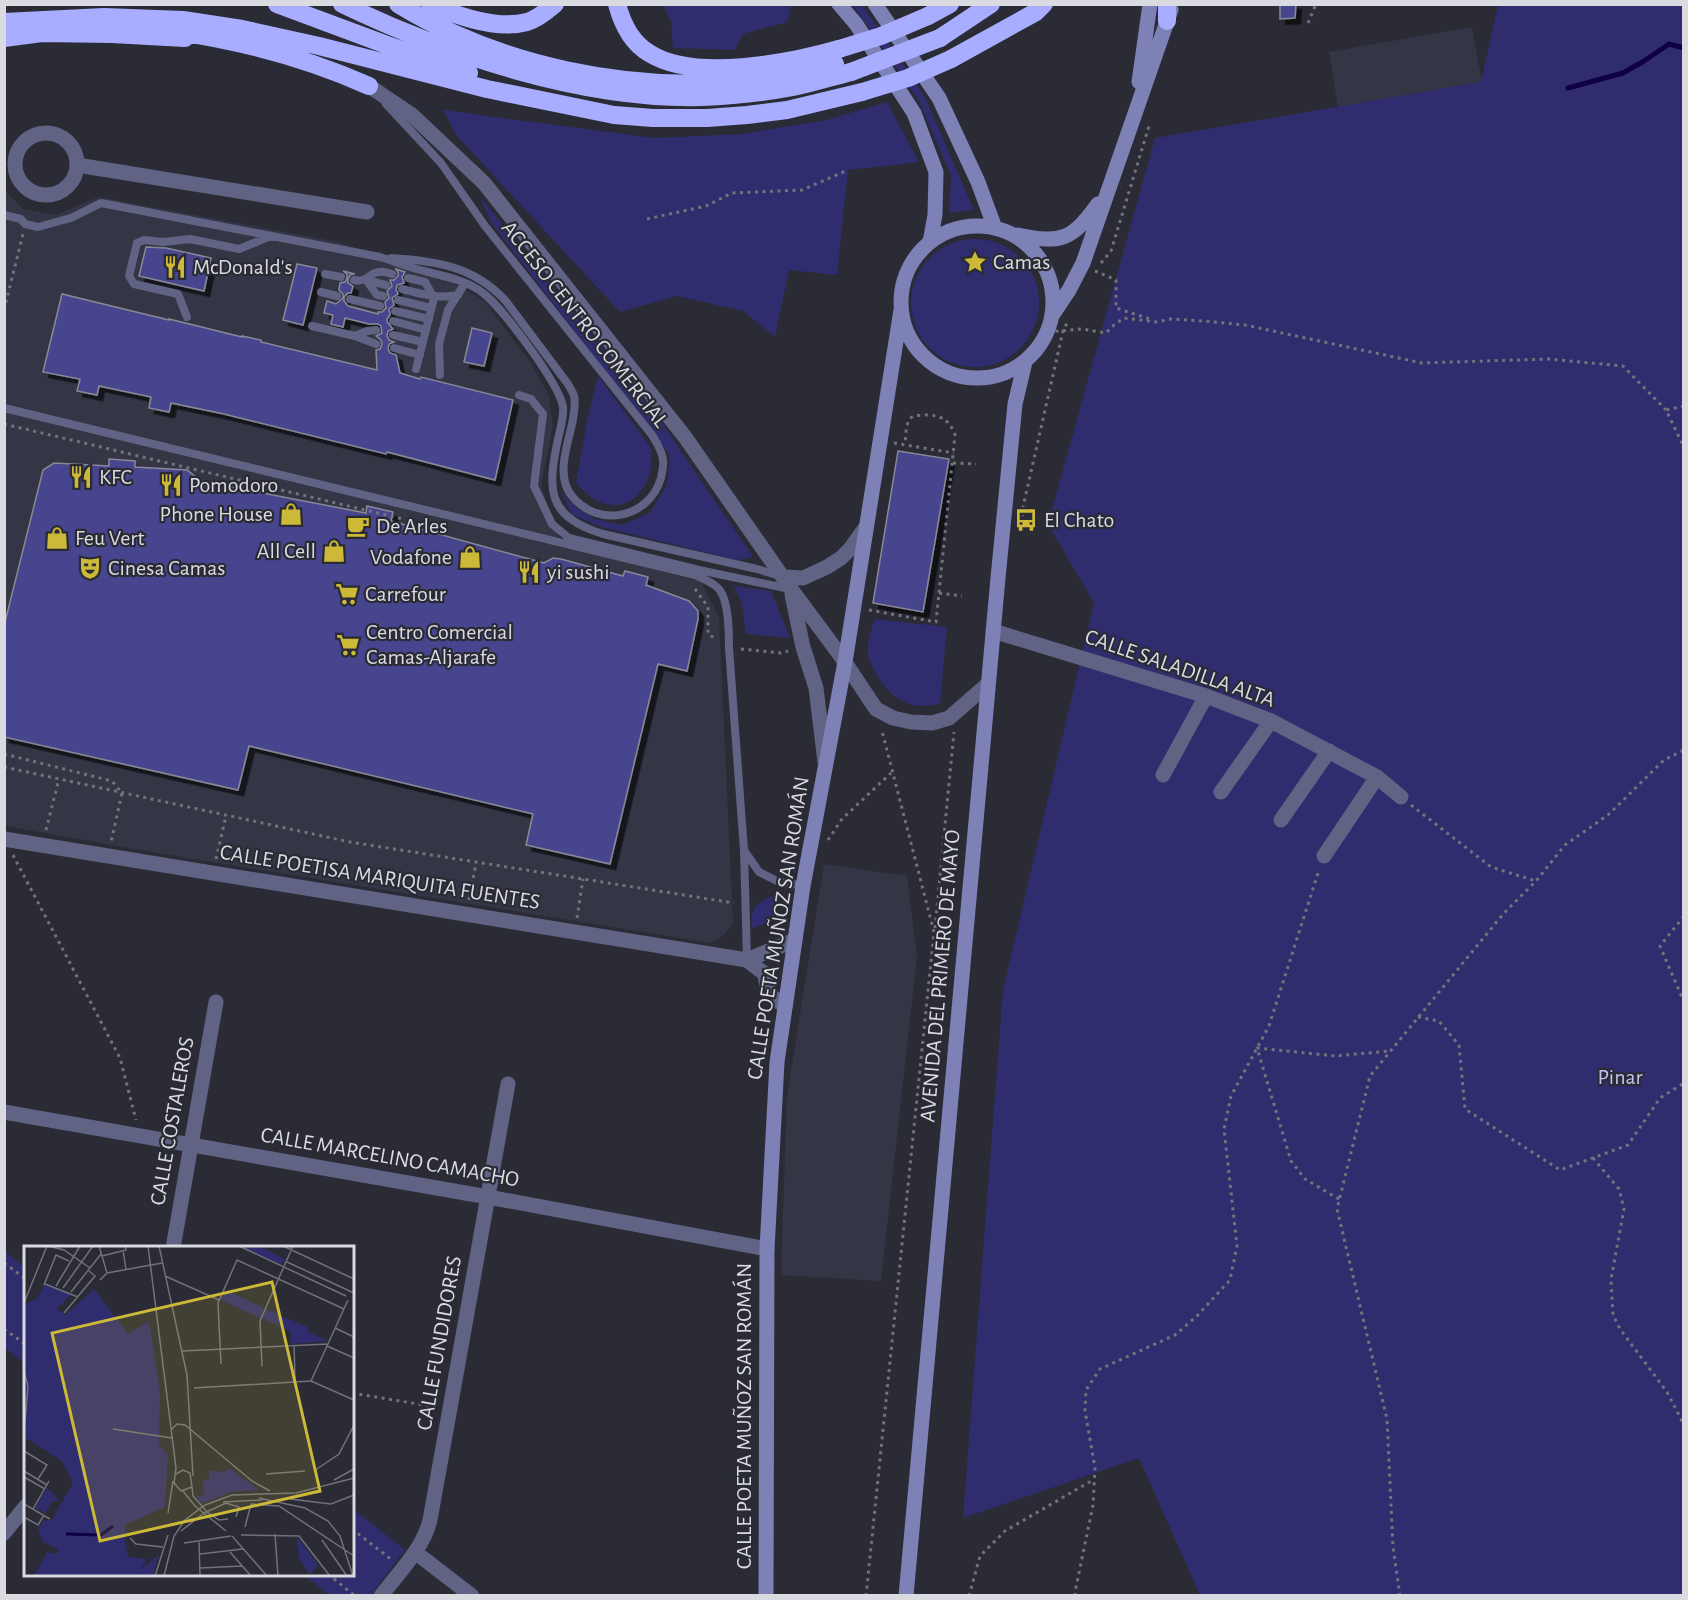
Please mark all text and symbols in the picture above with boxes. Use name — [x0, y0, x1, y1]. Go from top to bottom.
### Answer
street label: ACCESO CENTRO COMERCIAL — [498, 217, 673, 432]
place icon: Camas — [962, 249, 988, 275]
place label: Camas — [993, 251, 1050, 273]
restaurant icon: McDonald's — [162, 254, 188, 280]
place label: McDonald's — [193, 256, 293, 278]
restaurant icon: KFC — [68, 464, 94, 490]
place label: KFC — [99, 466, 132, 488]
restaurant icon: Pomodoro — [158, 472, 184, 498]
place label: Pomodoro — [189, 474, 278, 496]
shop icon: Phone House — [278, 501, 304, 527]
place label: Phone House — [160, 503, 273, 525]
bus stop icon: El Chato — [1013, 507, 1039, 533]
place label: El Chato — [1044, 509, 1114, 531]
cafe icon: De Arles — [345, 513, 371, 539]
place label: De Arles — [376, 515, 447, 537]
shop icon: Feu Vert — [44, 525, 70, 551]
place label: Feu Vert — [75, 527, 144, 549]
shop icon: All Cell — [321, 538, 347, 564]
place label: All Cell — [257, 540, 316, 562]
shop icon: Vodafone — [457, 544, 483, 570]
place label: Vodafone — [370, 546, 452, 568]
theatre icon: Cinesa Camas — [77, 555, 103, 581]
place label: Cinesa Camas — [108, 557, 225, 579]
restaurant icon: yi sushi — [516, 559, 542, 585]
place label: yi sushi — [546, 561, 610, 583]
supermarket icon: Carrefour — [334, 581, 360, 607]
place label: Carrefour — [365, 583, 446, 605]
place label: Centro Comercial Camas-Aljarafe — [366, 621, 513, 668]
street label: CALLE SALADILLA ALTA — [1082, 625, 1278, 711]
supermarket icon: Centro Comercial Camas-Aljarafe — [335, 632, 361, 658]
street label: CALLE POETA MUÑOZ SAN ROMÁN — [742, 775, 813, 1081]
street label: AVENIDA DEL PRIMERO DE MAYO — [916, 829, 964, 1123]
street label: CALLE POETISA MARIQUITA FUENTES — [218, 841, 542, 913]
street label: CALLE COSTALEROS — [146, 1035, 198, 1207]
park label: Pinar — [1597, 1066, 1643, 1088]
street label: CALLE MARCELINO CAMACHO — [259, 1123, 521, 1191]
inset map — [24, 1246, 354, 1576]
street label: CALLE FUNDIDORES — [413, 1254, 465, 1432]
street label: CALLE POETA MUÑOZ SAN ROMÁN — [732, 1263, 755, 1569]

